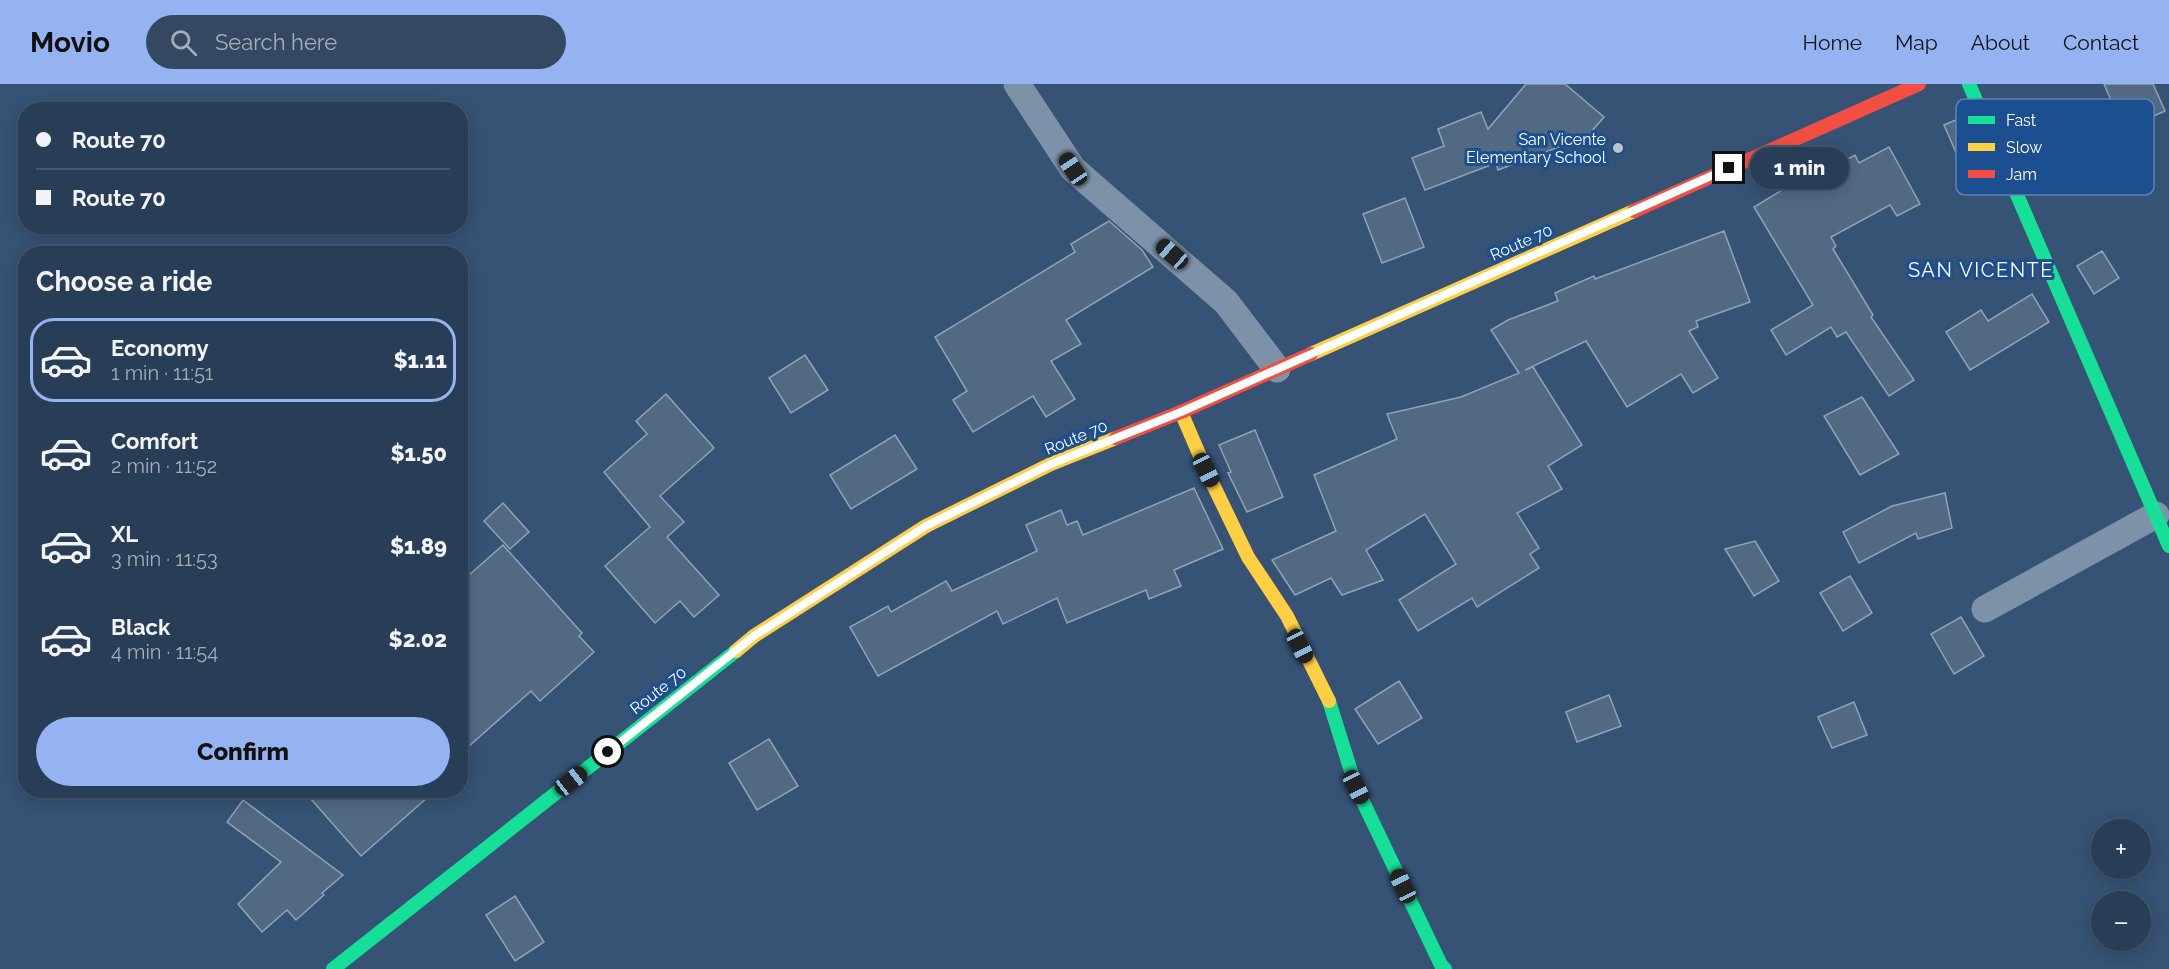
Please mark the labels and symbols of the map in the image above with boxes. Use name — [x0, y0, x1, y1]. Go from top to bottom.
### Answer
legend — [1956, 99, 2154, 195]
text: Fast — [2006, 111, 2037, 130]
place label: San Vicente Elementary School — [1466, 130, 1607, 167]
text: Slow — [2006, 138, 2042, 157]
marker: San Vicente Elementary School — [1611, 141, 1625, 155]
callout: 1 min — [1750, 147, 1849, 189]
car — [1055, 149, 1091, 189]
route end — [1715, 154, 1742, 181]
text: Jam — [2006, 165, 2037, 184]
street label: Route 70 — [1487, 220, 1555, 265]
car — [1153, 235, 1191, 273]
district label: SAN VICENTE — [1908, 258, 2054, 282]
street label: Route 70 — [1042, 416, 1110, 459]
car — [1190, 450, 1222, 490]
car — [1284, 626, 1316, 666]
street label: Route 70 — [626, 663, 690, 718]
route start — [594, 738, 621, 765]
car — [551, 763, 591, 799]
car — [1340, 767, 1372, 807]
car — [1387, 866, 1419, 906]

